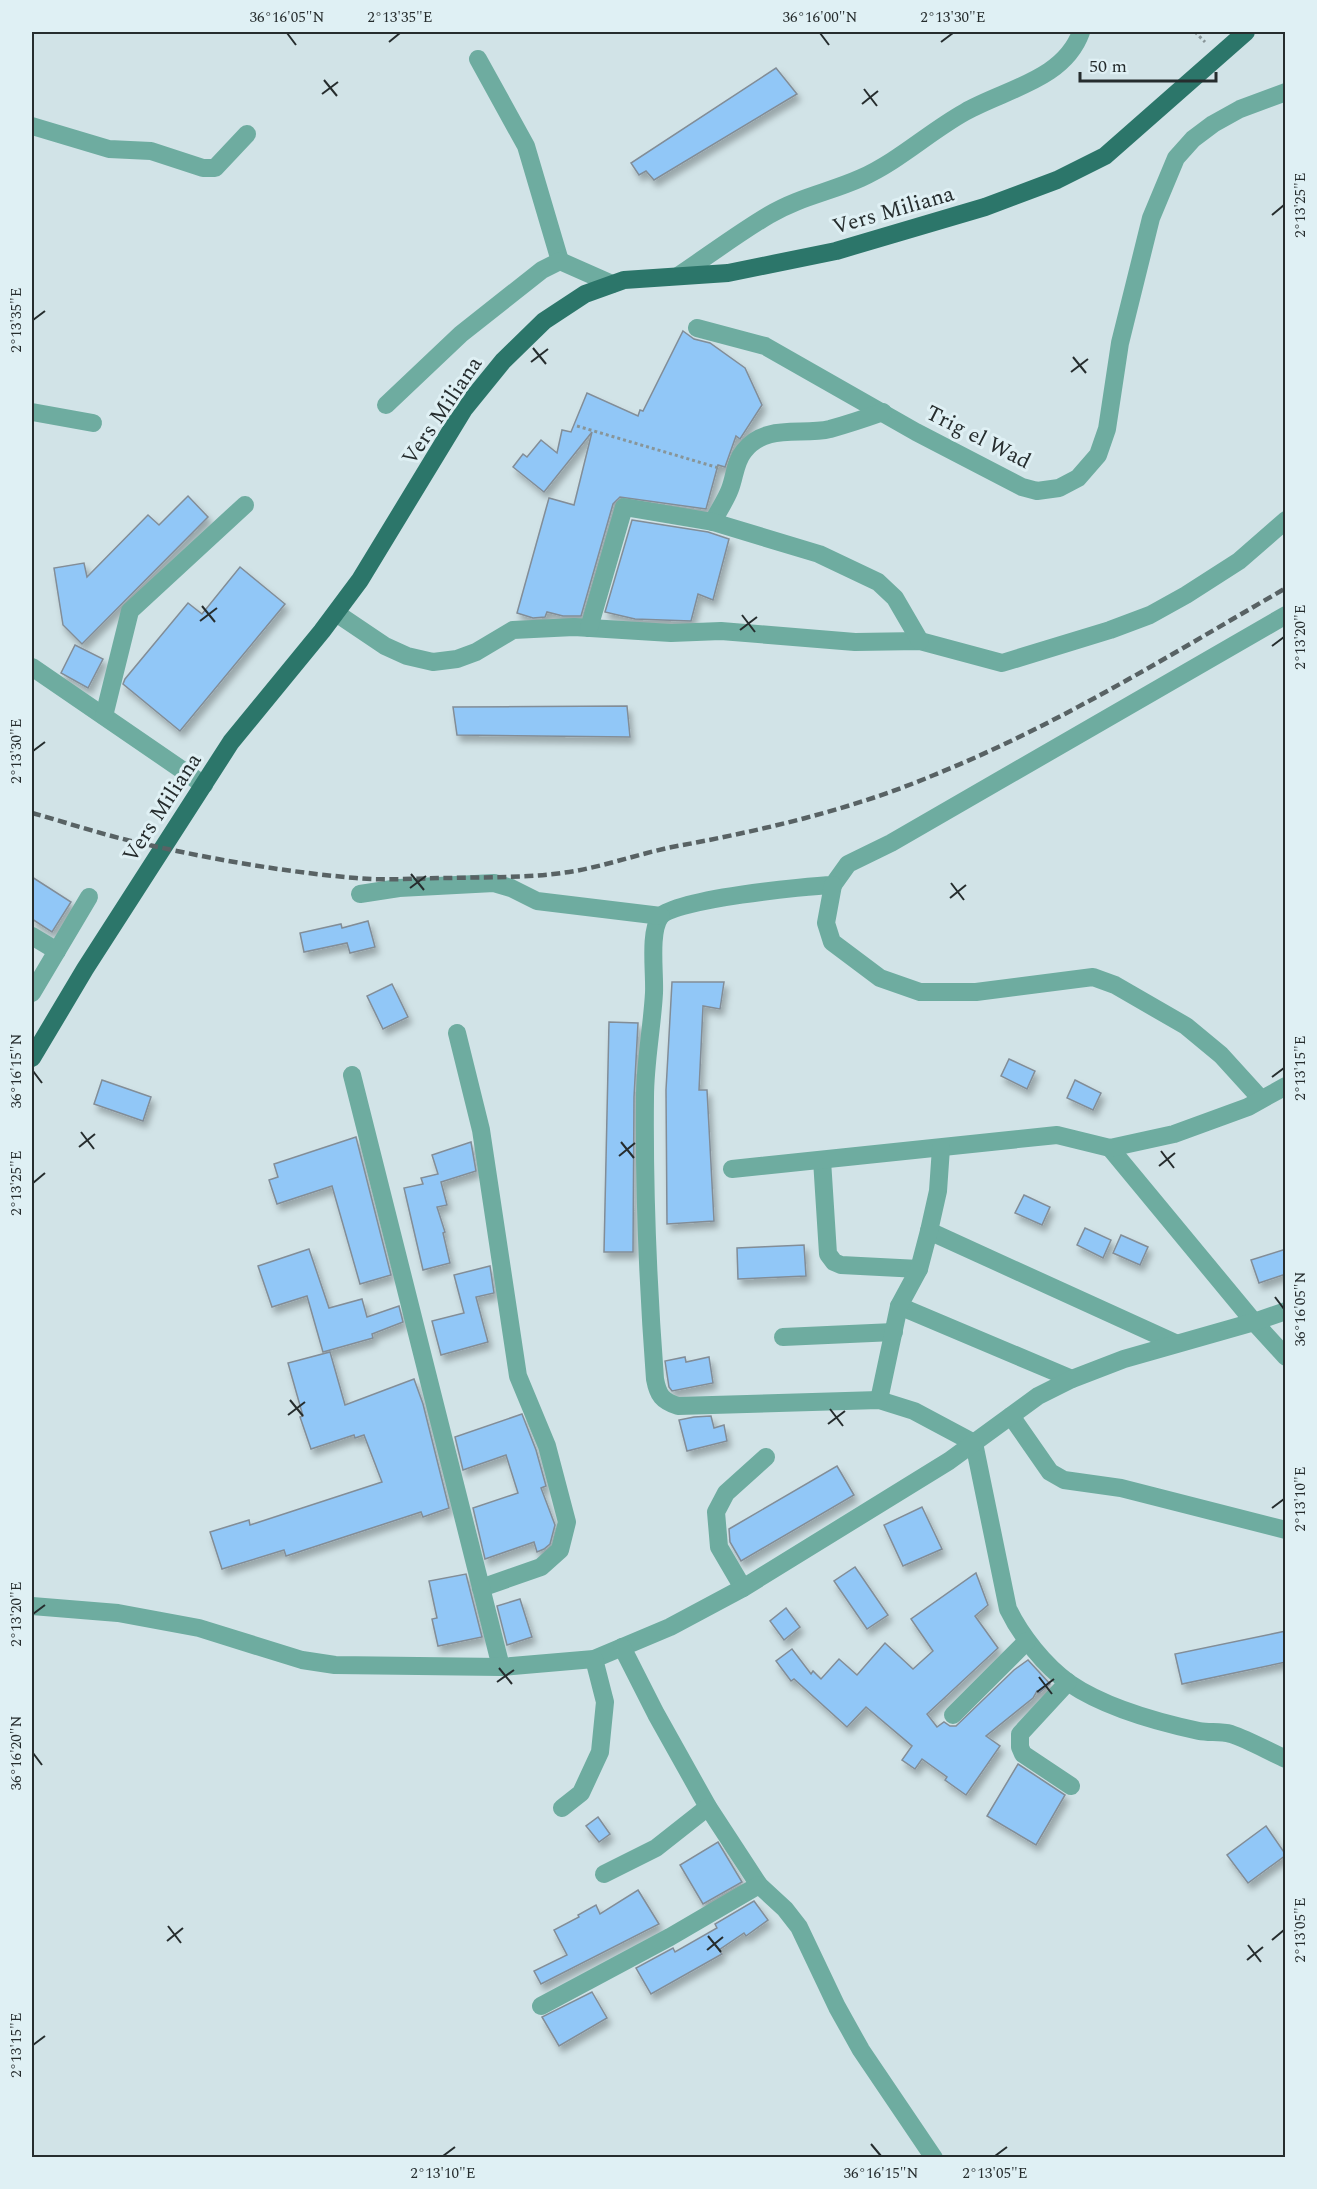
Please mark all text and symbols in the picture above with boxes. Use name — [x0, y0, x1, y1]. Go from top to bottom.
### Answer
text: 36°16'05"N — [250, 6, 325, 29]
text: 2°13'35"E — [367, 6, 433, 29]
text: 36°16'00"N — [783, 6, 858, 29]
text: 2°13'30"E — [920, 6, 986, 29]
scale bar — [1080, 45, 1216, 83]
text: 50 m — [1089, 53, 1127, 80]
text: 2°13'25"E — [1289, 172, 1312, 238]
street label: Vers Miliana — [829, 177, 958, 244]
text: 2°13'35"E — [5, 287, 28, 353]
street label: Vers Miliana — [394, 350, 491, 472]
street label: Trig el Wad — [920, 397, 1037, 478]
text: 2°13'20"E — [1289, 604, 1312, 670]
text: 2°13'30"E — [5, 718, 28, 784]
street label: Vers Miliana — [114, 746, 210, 869]
text: 36°16'15"N — [5, 1033, 28, 1109]
text: 2°13'15"E — [1289, 1035, 1312, 1101]
text: 2°13'25"E — [5, 1150, 28, 1216]
text: 36°16'05"N — [1289, 1271, 1312, 1347]
text: 2°13'10"E — [1289, 1466, 1312, 1532]
text: 2°13'20"E — [5, 1581, 28, 1647]
text: 36°16'20"N — [5, 1715, 28, 1791]
text: 2°13'05"E — [1289, 1897, 1312, 1963]
text: 2°13'15"E — [5, 2012, 28, 2078]
text: 2°13'10"E — [410, 2162, 476, 2185]
text: 36°16'15"N — [844, 2162, 919, 2185]
text: 2°13'05"E — [962, 2162, 1028, 2185]

